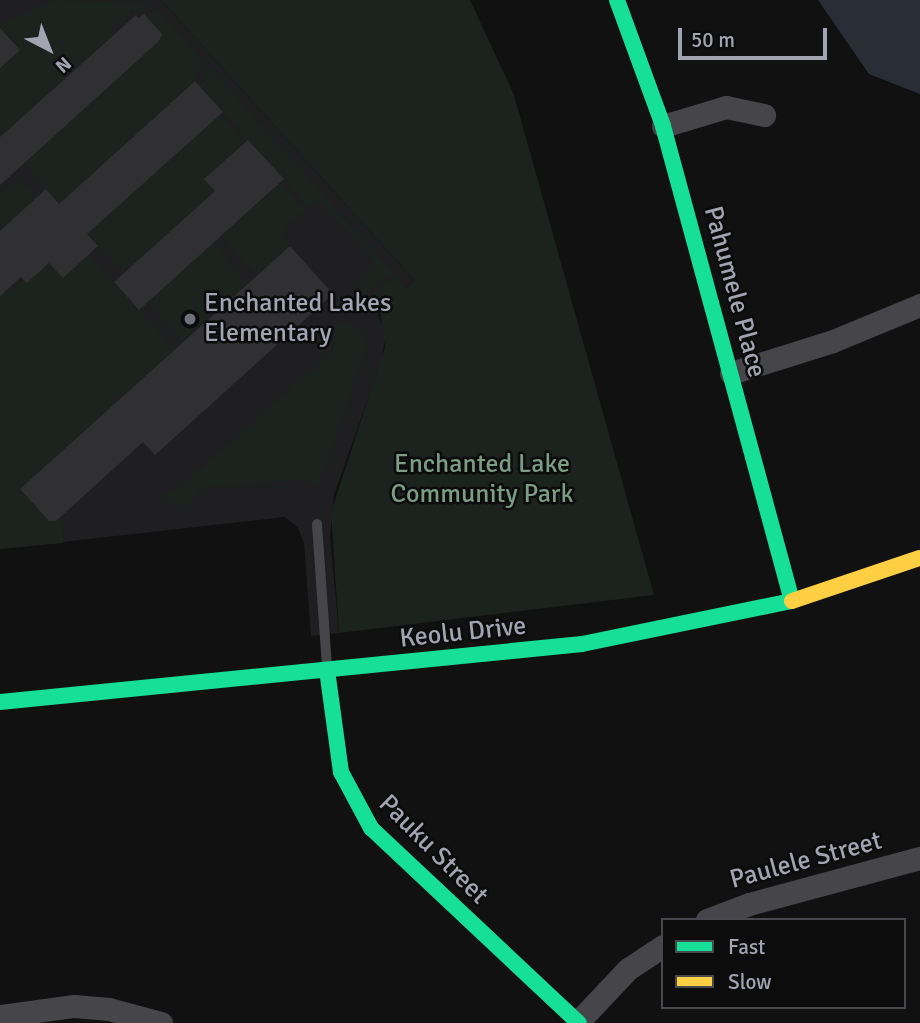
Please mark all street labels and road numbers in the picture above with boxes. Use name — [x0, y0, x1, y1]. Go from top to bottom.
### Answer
street label: Pahumele Place — [696, 203, 772, 381]
street label: Keolu Drive — [398, 611, 528, 655]
street label: Pauku Street — [372, 789, 494, 911]
street label: Paulele Street — [727, 826, 885, 896]

